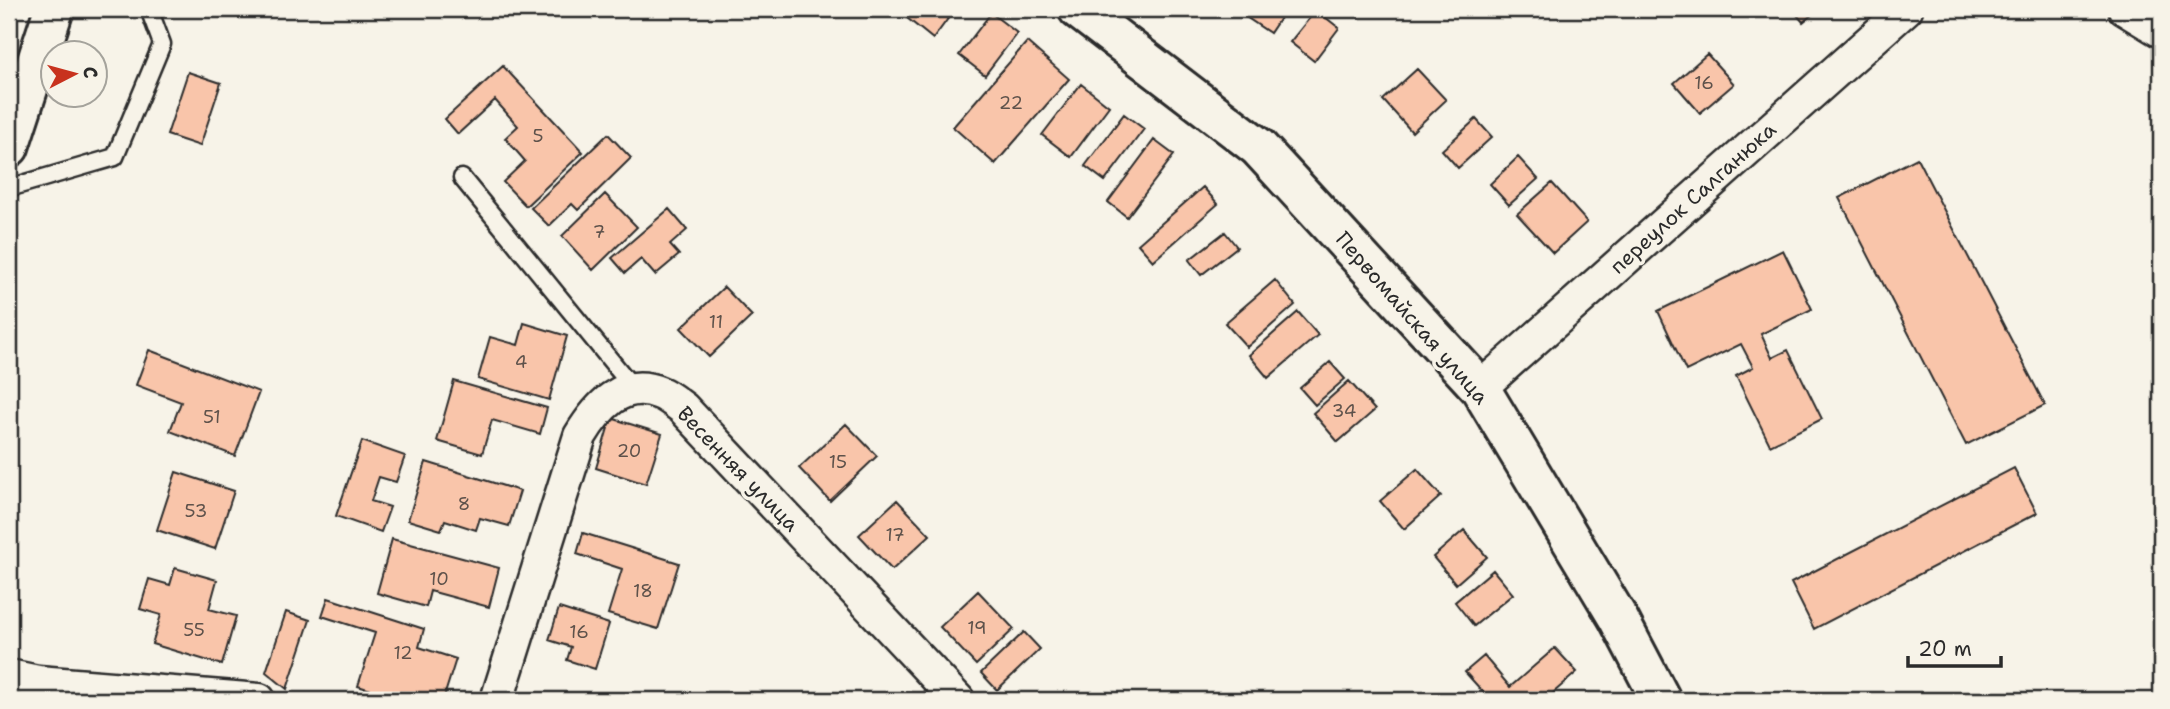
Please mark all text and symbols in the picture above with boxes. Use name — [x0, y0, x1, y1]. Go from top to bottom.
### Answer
north arrow — [38, 38, 108, 108]
text: С — [77, 65, 103, 79]
house number: 16 — [1694, 71, 1714, 95]
house number: 22 — [999, 91, 1023, 115]
street label: переулок Салганюка — [1604, 116, 1782, 280]
house number: 5 — [532, 124, 544, 148]
house number: 7 — [593, 220, 605, 244]
street label: Первомайская улица — [1329, 226, 1495, 410]
house number: 11 — [709, 310, 723, 334]
house number: 4 — [515, 350, 527, 374]
house number: 34 — [1332, 399, 1356, 423]
street label: Весенняя улица — [671, 400, 805, 538]
house number: 51 — [203, 405, 221, 429]
house number: 20 — [617, 439, 641, 463]
house number: 15 — [829, 450, 847, 474]
house number: 8 — [458, 492, 470, 516]
house number: 53 — [185, 499, 207, 523]
house number: 17 — [885, 523, 905, 547]
house number: 10 — [429, 567, 449, 591]
house number: 18 — [633, 579, 653, 603]
house number: 19 — [967, 616, 987, 640]
house number: 55 — [183, 618, 205, 642]
house number: 16 — [569, 620, 589, 644]
scale bar — [1908, 625, 2000, 669]
text: 20 m — [1918, 635, 1972, 663]
house number: 12 — [393, 641, 413, 665]

